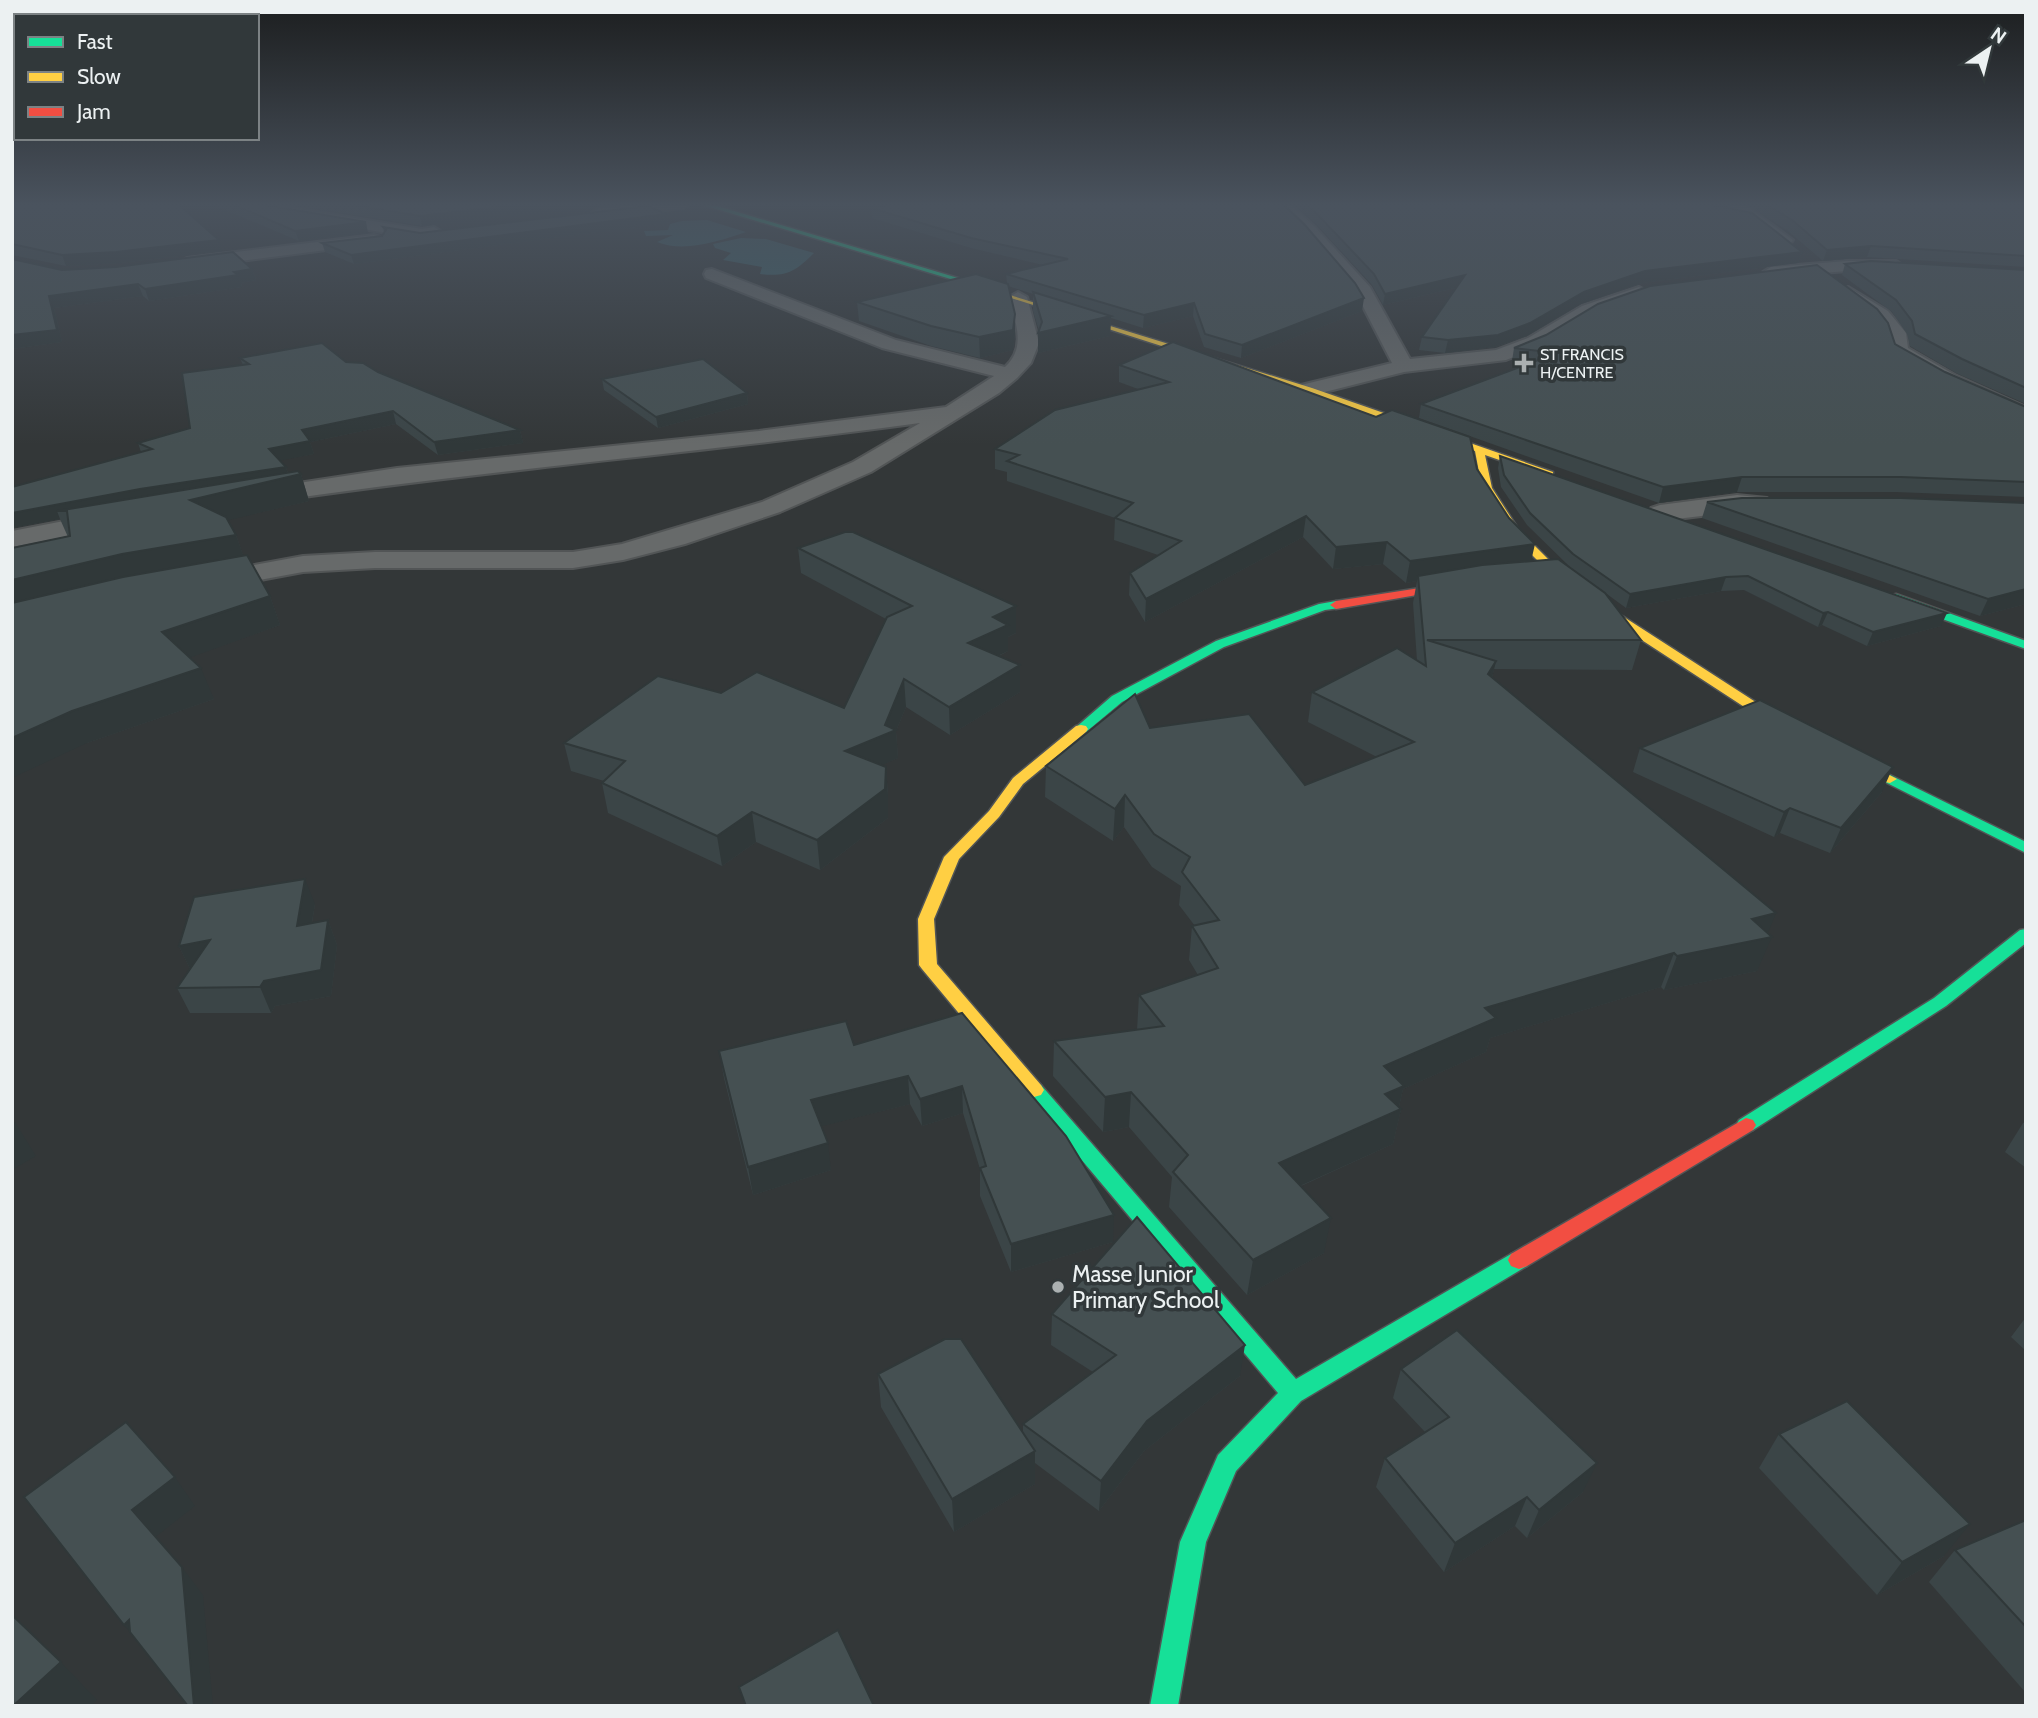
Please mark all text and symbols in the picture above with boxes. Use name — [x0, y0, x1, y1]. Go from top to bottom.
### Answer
legend — [14, 14, 259, 140]
north arrow — [1954, 14, 2024, 84]
text: N — [1986, 22, 2011, 49]
text: Fast — [77, 29, 113, 54]
text: Slow — [77, 64, 121, 89]
text: Jam — [76, 99, 111, 124]
place label: ST FRANCIS H/CENTRE — [1540, 345, 1624, 382]
marker: ST FRANCIS H/CENTRE — [1514, 353, 1534, 373]
place label: Masse Junior Primary School — [1072, 1260, 1220, 1314]
marker: Masse Junior Primary School — [1050, 1279, 1066, 1295]

